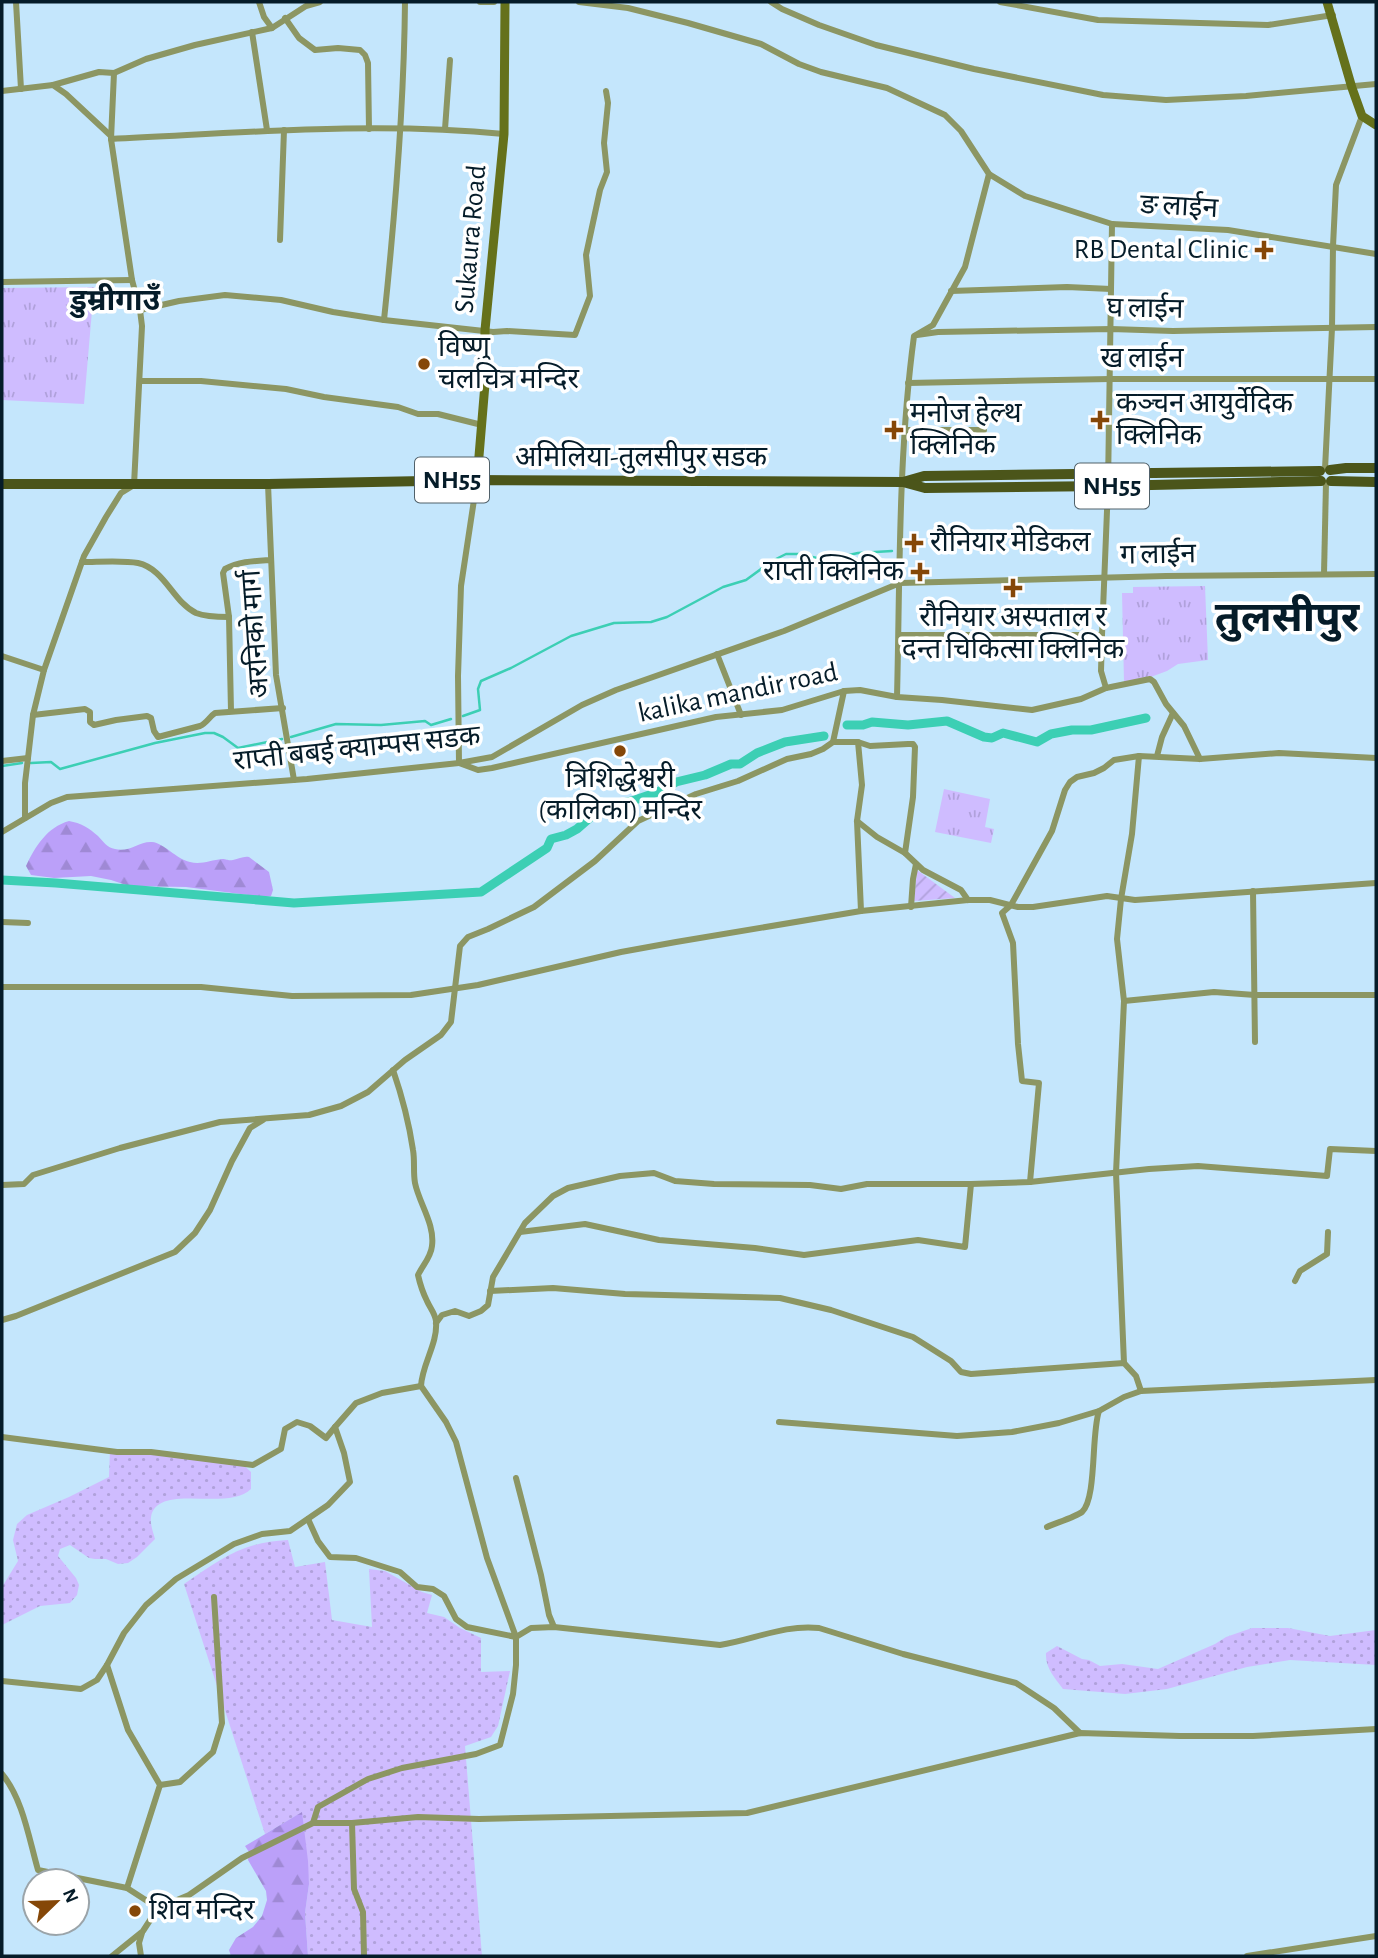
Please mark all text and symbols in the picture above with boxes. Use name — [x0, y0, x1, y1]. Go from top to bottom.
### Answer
street label: Sukaura Road — [451, 164, 491, 314]
street label: ङ लाईन — [1138, 187, 1219, 223]
place label: RB Dental Clinic — [1074, 236, 1248, 264]
marker: RB Dental Clinic — [1254, 240, 1274, 260]
district label: डुम्रीगाउँ — [69, 282, 161, 319]
street label: घ लाईन — [1106, 290, 1184, 324]
place label: विष्णु चलचित्र मन्दिर — [438, 330, 579, 394]
street label: ख लाईन — [1100, 341, 1184, 373]
marker: विष्णु चलचित्र मन्दिर — [416, 356, 432, 372]
place label: कञ्चन आयुर्वेदिक क्लिनिक — [1116, 386, 1294, 450]
place label: मनोज हेल्थ क्लिनिक — [910, 396, 1023, 460]
marker: कञ्चन आयुर्वेदिक क्लिनिक — [1090, 410, 1110, 430]
marker: मनोज हेल्थ क्लिनिक — [884, 420, 904, 440]
street label: अमिलिया-तुलसीपुर सडक — [515, 440, 768, 474]
road number: NH55 — [415, 458, 489, 502]
road number: NH55 — [1075, 464, 1149, 508]
place label: रौनियार मेडिकल — [930, 525, 1092, 557]
marker: रौनियार मेडिकल — [904, 533, 924, 553]
street label: ग लाईन — [1120, 536, 1197, 570]
place label: राप्ती क्लिनिक — [763, 554, 904, 586]
marker: राप्ती क्लिनिक — [910, 562, 930, 582]
street label: अरनिको मार्ग — [233, 568, 274, 699]
marker: रौनियार अस्पताल र दन्त चिकित्सा क्लिनिक — [1003, 578, 1023, 598]
district label: तुलसीपुर — [1215, 594, 1361, 642]
place label: रौनियार अस्पताल र दन्त चिकित्सा क्लिनिक — [902, 600, 1125, 664]
street label: kalika mandir road — [636, 658, 840, 728]
street label: राप्ती बबई क्याम्पस सडक — [232, 718, 482, 776]
marker: त्रिशिद्धेश्वरी (कालिका) मन्दिर — [612, 743, 628, 759]
place label: त्रिशिद्धेश्वरी (कालिका) मन्दिर — [538, 761, 703, 825]
north arrow — [21, 1867, 91, 1937]
text: N — [59, 1886, 82, 1906]
place label: शिव मन्दिर — [149, 1893, 255, 1925]
marker: शिव मन्दिर — [127, 1903, 143, 1919]

